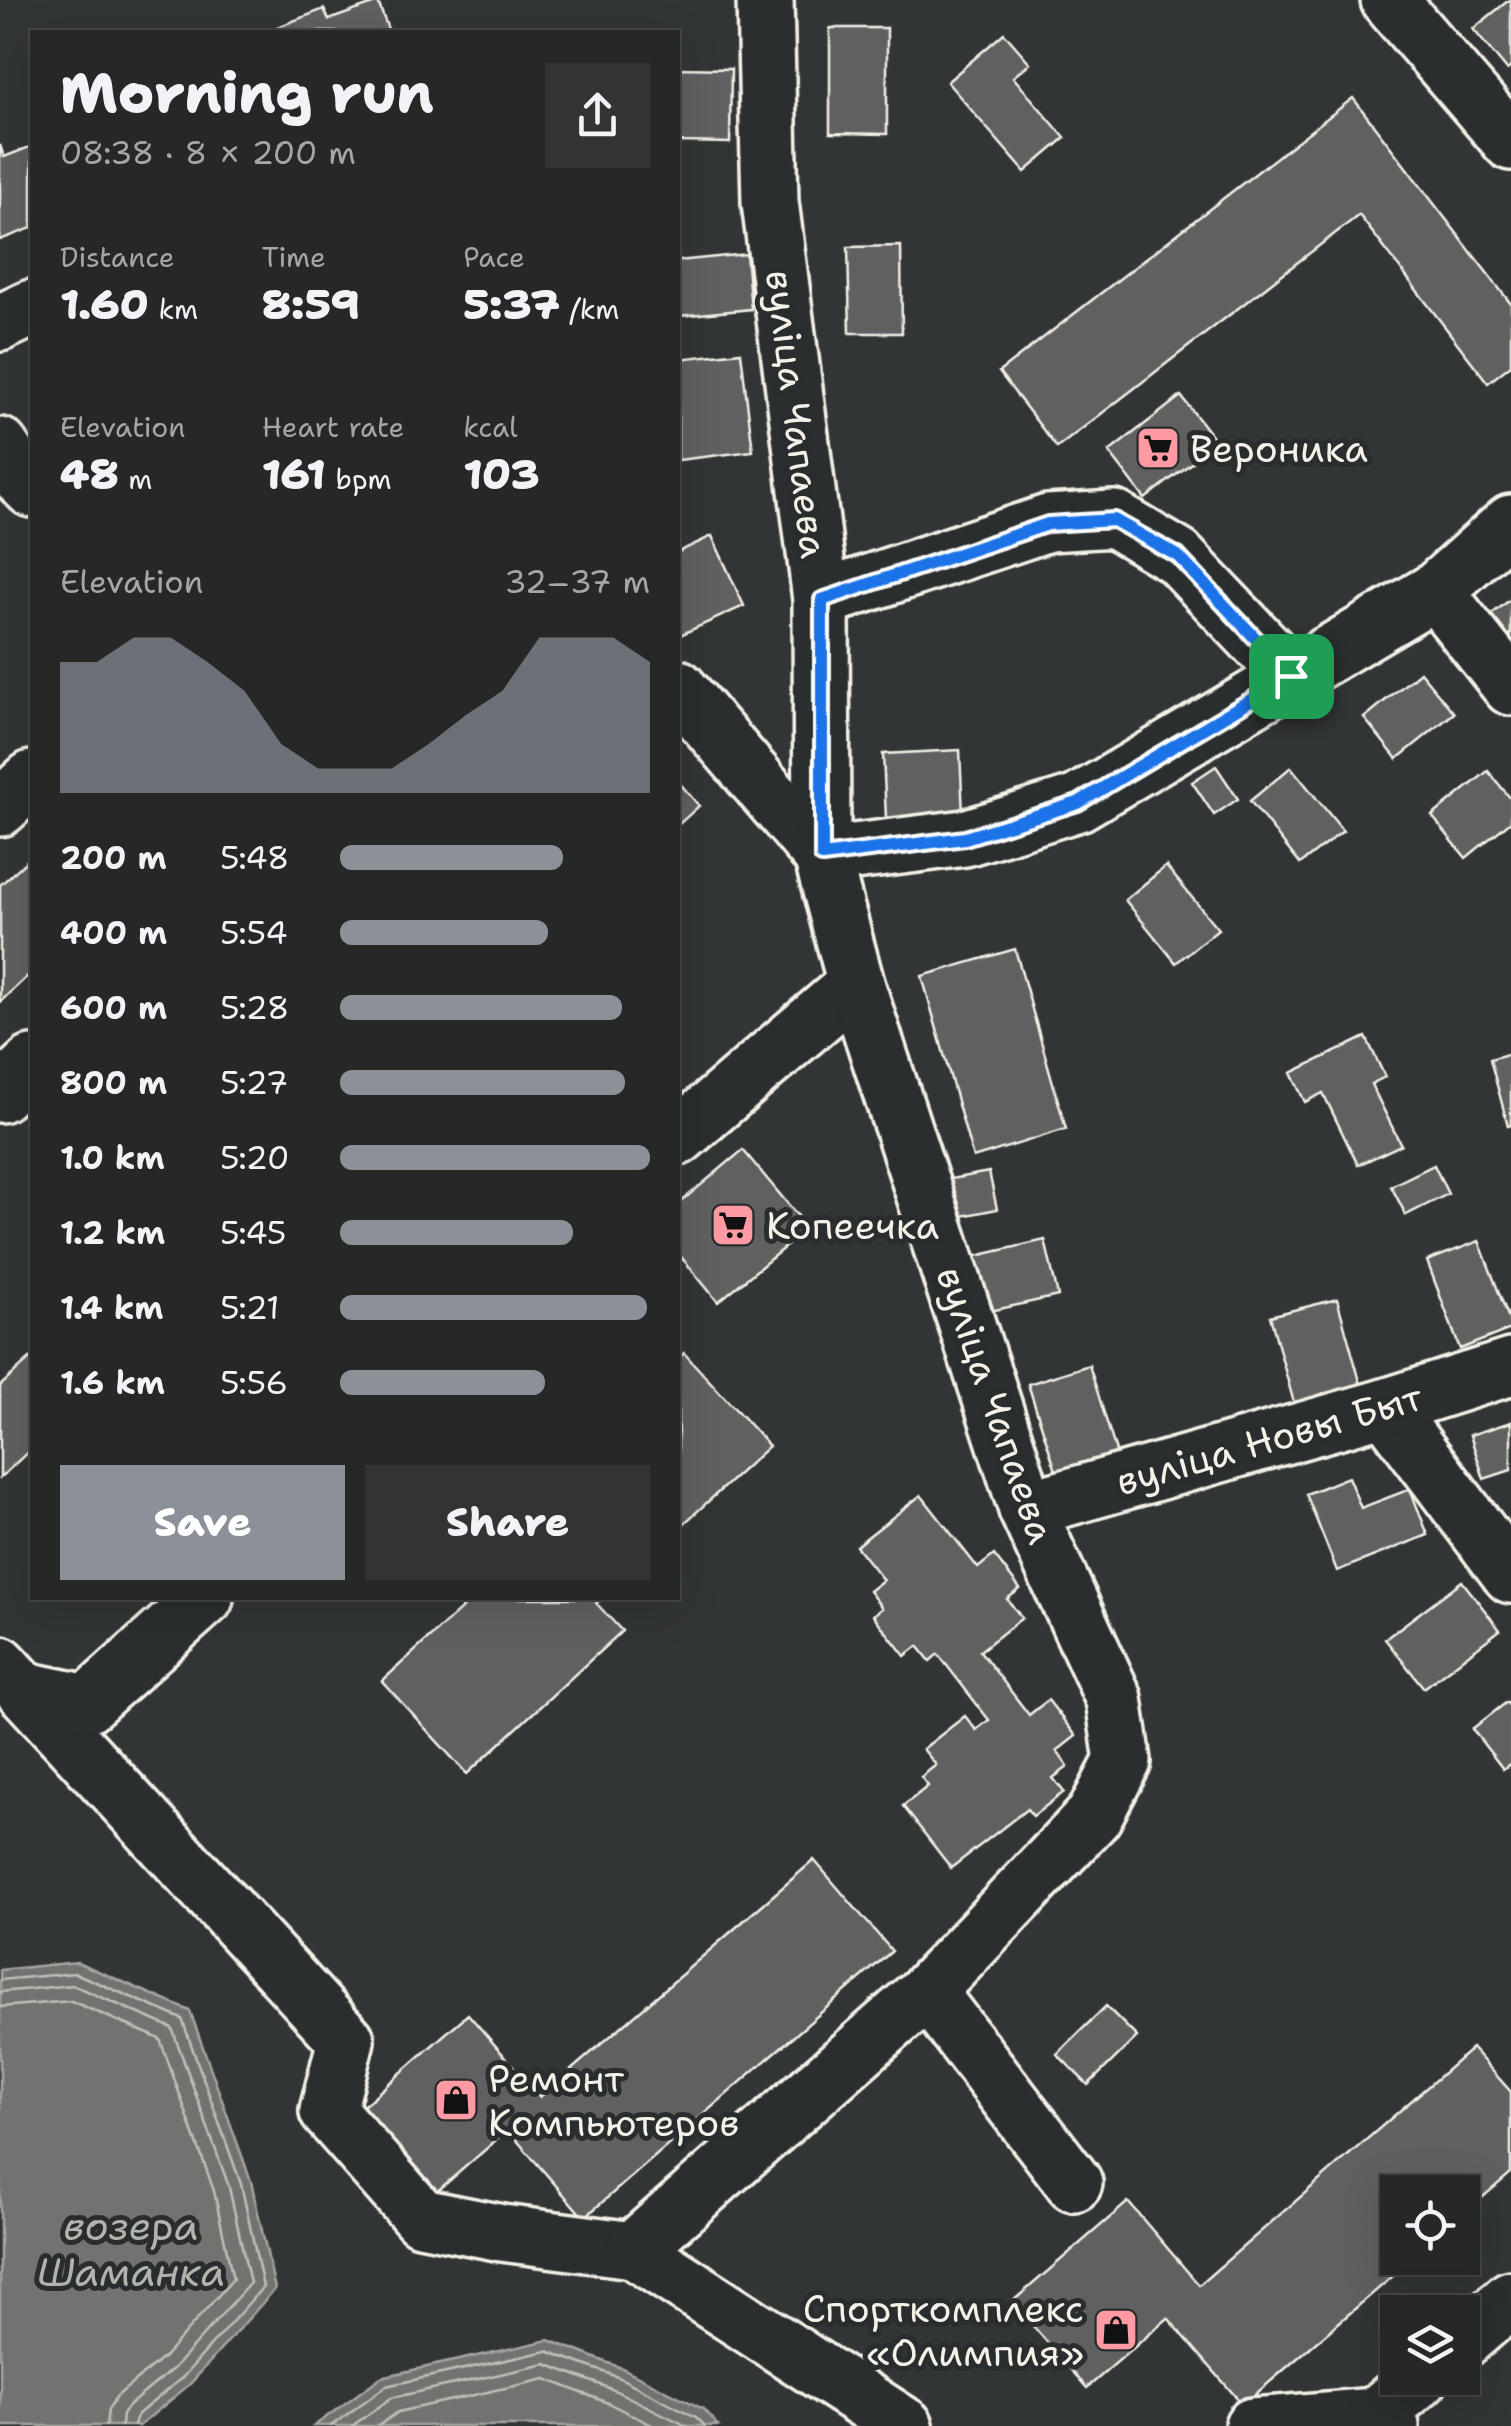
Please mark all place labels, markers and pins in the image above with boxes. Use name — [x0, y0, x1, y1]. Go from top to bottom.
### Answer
place label: Вероника — [1190, 423, 1368, 474]
supermarket icon: Вероника — [1135, 425, 1181, 471]
pin — [1249, 634, 1334, 719]
place label: Копеечка — [766, 1200, 940, 1251]
supermarket icon: Копеечка — [710, 1202, 756, 1248]
place label: Ремонт Компьютеров — [488, 2053, 739, 2148]
shop icon: Ремонт Компьютеров — [433, 2077, 479, 2123]
place label: Спорткомплекс «Олимпия» — [803, 2283, 1084, 2378]
shop icon: Спорткомплекс «Олимпия» — [1093, 2307, 1139, 2353]

